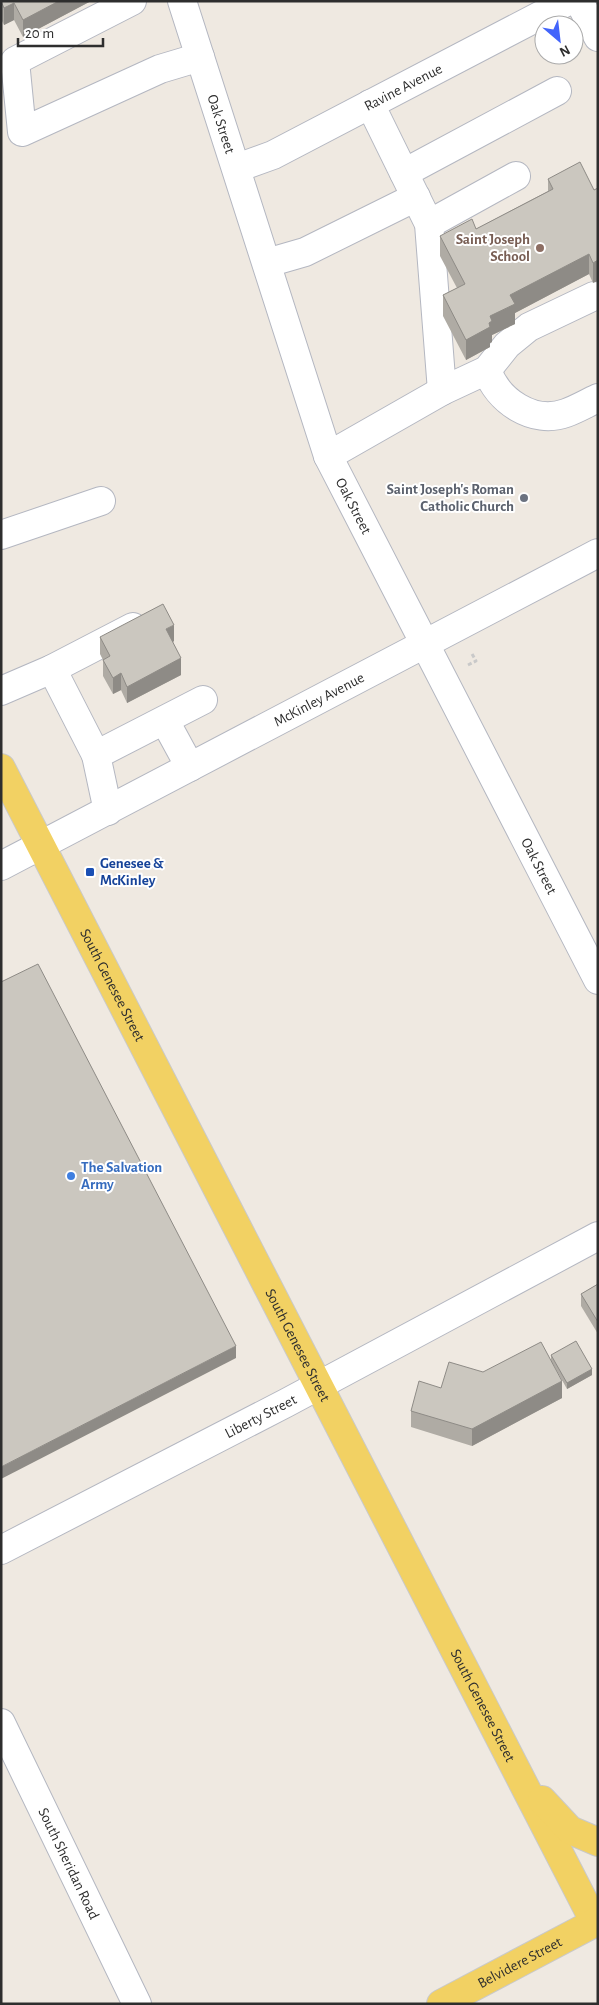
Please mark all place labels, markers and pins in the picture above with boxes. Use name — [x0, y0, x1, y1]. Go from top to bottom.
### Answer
place label: Saint Joseph School — [456, 232, 530, 264]
marker: Saint Joseph School — [534, 242, 546, 254]
place label: Saint Joseph's Roman Catholic Church — [387, 482, 514, 514]
marker: Saint Joseph's Roman Catholic Church — [518, 492, 530, 504]
place label: Genesee & McKinley — [100, 856, 164, 888]
marker: Genesee & McKinley — [84, 866, 96, 878]
place label: The Salvation Army — [81, 1160, 162, 1192]
marker: The Salvation Army — [65, 1170, 77, 1182]

